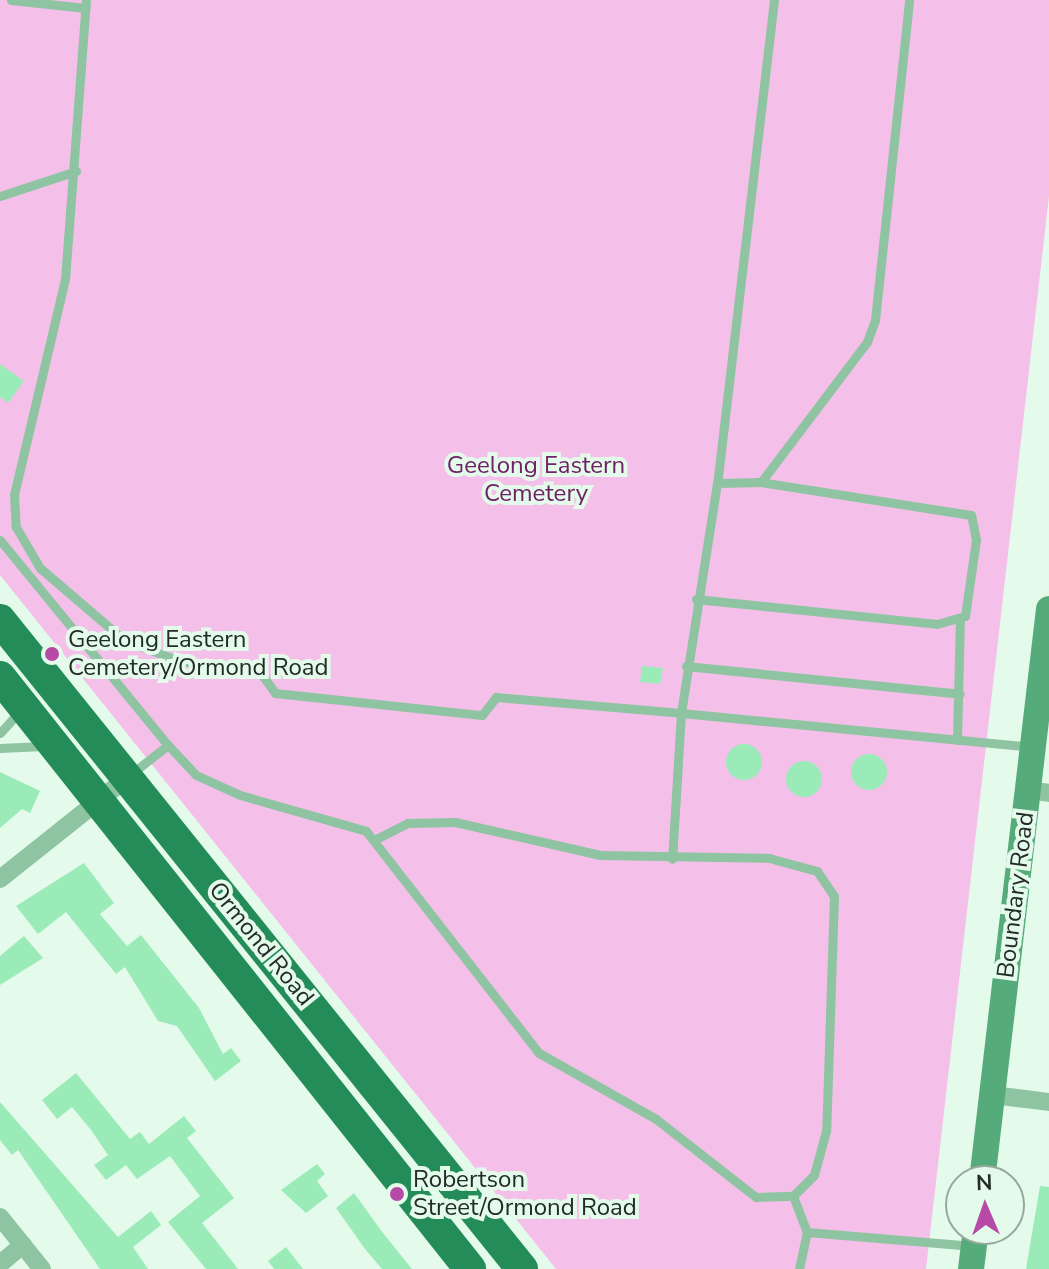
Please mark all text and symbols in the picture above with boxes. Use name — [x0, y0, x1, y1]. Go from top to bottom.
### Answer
park label: Geelong Eastern Cemetery — [447, 452, 625, 508]
place label: Geelong Eastern Cemetery/Ormond Road — [68, 626, 328, 682]
marker: Geelong Eastern Cemetery/Ormond Road — [43, 645, 61, 663]
street label: Boundary Road — [992, 810, 1040, 980]
street label: Ormond Road — [202, 876, 320, 1012]
north arrow — [945, 1165, 1025, 1245]
place label: Robertson Street/Ormond Road — [413, 1166, 637, 1222]
text: N — [975, 1168, 993, 1198]
marker: Robertson Street/Ormond Road — [388, 1185, 406, 1203]

